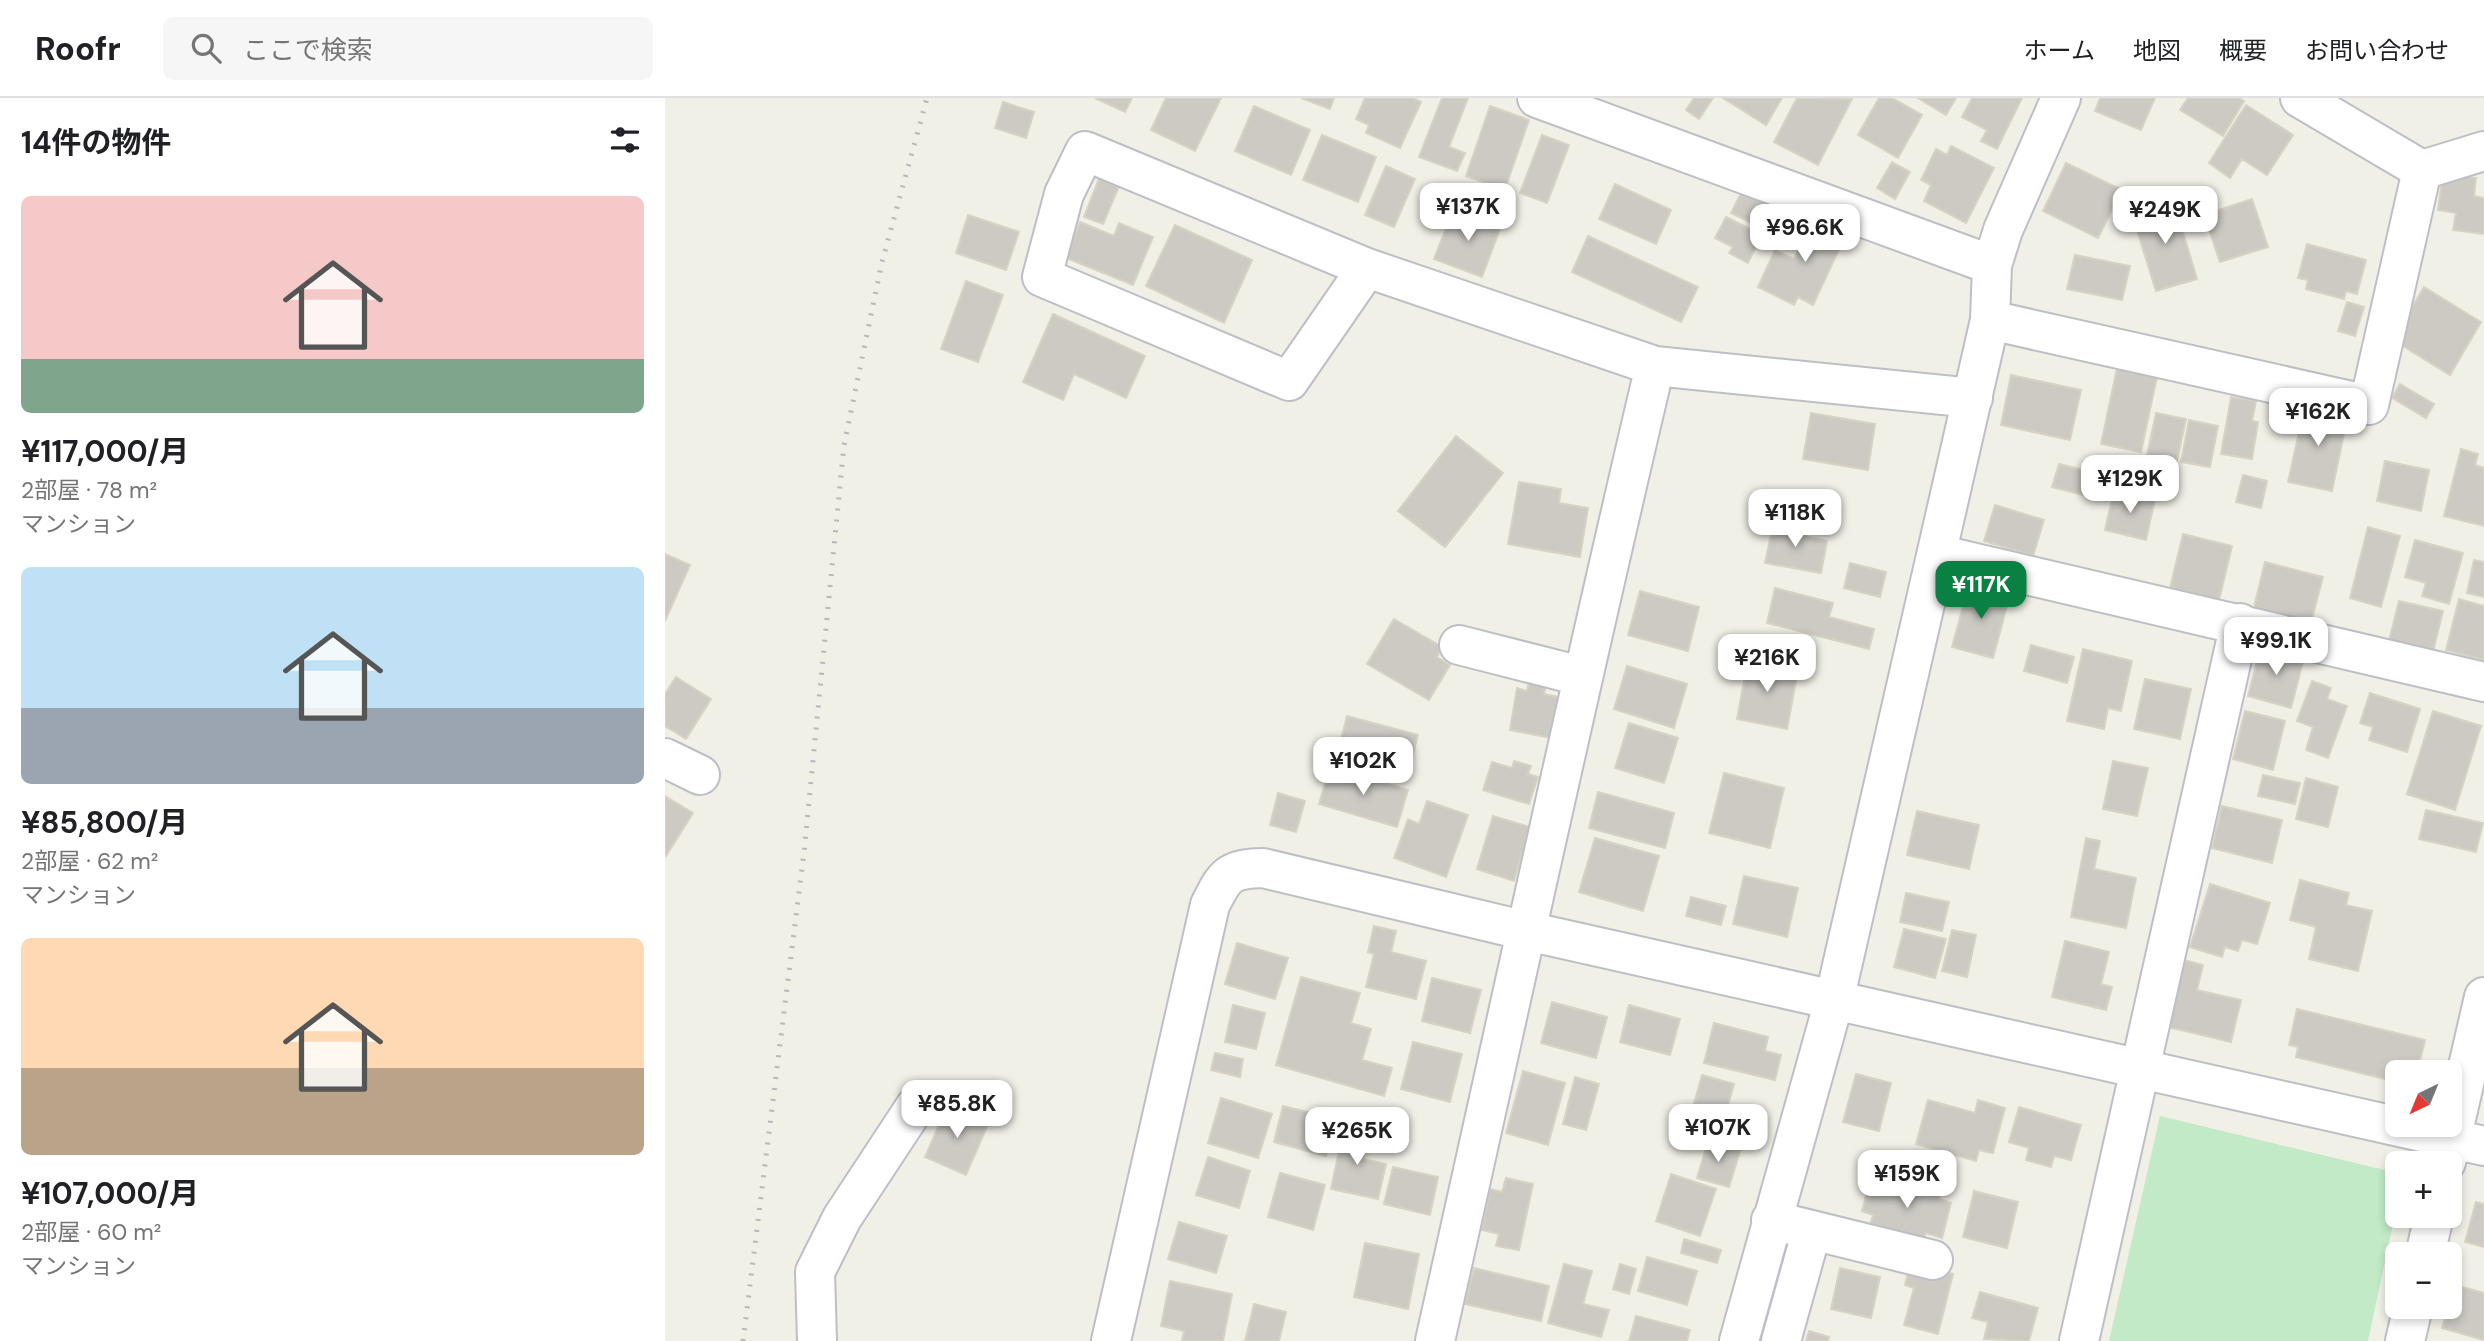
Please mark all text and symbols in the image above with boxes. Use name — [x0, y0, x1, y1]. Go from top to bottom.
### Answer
search box — [163, 17, 653, 80]
text: Roofr — [35, 27, 121, 70]
icon: search — [187, 29, 225, 67]
text: ここで検索 — [243, 33, 373, 67]
text: ホーム — [2024, 35, 2095, 66]
text: 地図 — [2133, 35, 2181, 66]
text: 概要 — [2219, 35, 2267, 66]
text: お問い合わせ — [2305, 35, 2449, 66]
icon: filters — [606, 121, 644, 159]
text: 14件の物件 — [21, 123, 171, 162]
pin: ¥137K — [1419, 184, 1517, 243]
pin: ¥249K — [2116, 186, 2214, 246]
text: ¥137K — [1436, 191, 1500, 221]
text: ¥249K — [2129, 194, 2201, 224]
pin: ¥96.6K — [1748, 204, 1862, 264]
text: ¥96.6K — [1766, 212, 1844, 242]
icon: home — [270, 242, 396, 368]
pin: ¥162K — [2269, 388, 2367, 448]
text: ¥162K — [2285, 396, 2351, 426]
text: ¥117,000/月 — [21, 432, 189, 471]
pin: ¥129K — [2081, 456, 2179, 515]
text: ¥129K — [2097, 463, 2163, 493]
text: 2部屋 · 78 m² — [21, 475, 157, 505]
pin: ¥118K — [1746, 490, 1844, 549]
text: ¥118K — [1764, 497, 1826, 527]
text: マンション — [21, 509, 136, 539]
pin: ¥117K — [1932, 561, 2030, 621]
text: ¥117K — [1951, 569, 2011, 599]
icon: home — [270, 613, 396, 739]
pin: ¥99.1K — [2219, 618, 2333, 677]
text: ¥99.1K — [2240, 625, 2312, 655]
pin: ¥216K — [1718, 634, 1816, 694]
text: ¥216K — [1734, 642, 1800, 672]
pin: ¥102K — [1314, 738, 1412, 797]
text: ¥102K — [1329, 745, 1397, 775]
text: ¥85,800/月 — [21, 803, 188, 842]
text: 2部屋 · 62 m² — [21, 846, 158, 876]
text: マンション — [21, 880, 136, 910]
icon: home — [270, 984, 396, 1110]
north arrow — [2385, 1060, 2462, 1138]
map controls — [2385, 1060, 2462, 1319]
pin: ¥85.8K — [900, 1080, 1014, 1140]
text: ¥85.8K — [917, 1088, 997, 1118]
pin: ¥107K — [1669, 1104, 1767, 1164]
pin: ¥265K — [1308, 1108, 1406, 1167]
text: ¥107K — [1685, 1112, 1751, 1142]
text: ¥265K — [1321, 1115, 1393, 1145]
pin: ¥159K — [1858, 1150, 1956, 1210]
button: + — [2385, 1151, 2462, 1228]
text: ¥159K — [1874, 1158, 1940, 1188]
text: ¥107,000/月 — [21, 1174, 199, 1213]
text: 2部屋 · 60 m² — [21, 1217, 161, 1247]
button: − — [2385, 1242, 2462, 1319]
text: マンション — [21, 1251, 136, 1281]

